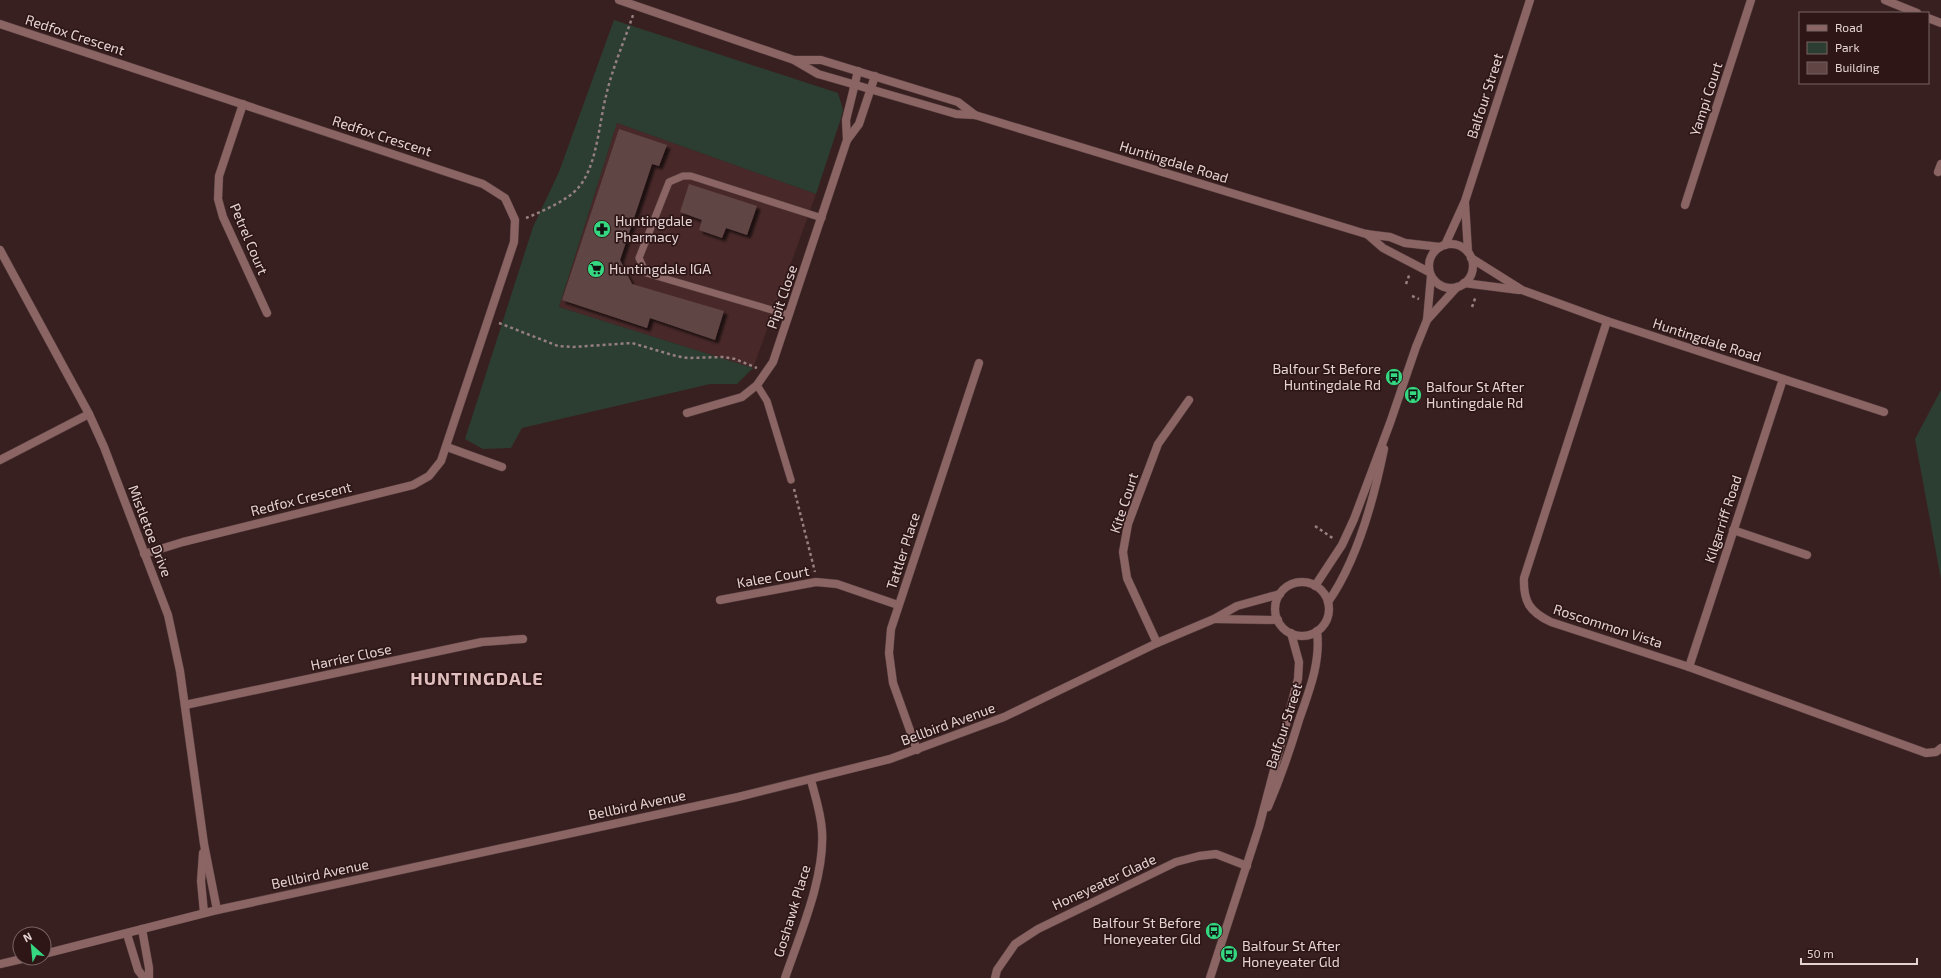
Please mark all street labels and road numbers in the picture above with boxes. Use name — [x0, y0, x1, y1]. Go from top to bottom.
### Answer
street label: Redfox Crescent — [23, 10, 127, 59]
street label: Balfour Street — [1463, 51, 1506, 141]
street label: Yampi Court — [1686, 60, 1725, 138]
street label: Redfox Crescent — [330, 111, 434, 160]
street label: Huntingdale Road — [1118, 137, 1231, 186]
street label: Petrel Court — [227, 201, 272, 277]
street label: Pipit Close — [763, 263, 800, 331]
street label: Huntingdale Road — [1651, 314, 1763, 365]
street label: Kite Court — [1106, 470, 1141, 535]
street label: Kilgarriff Road — [1700, 473, 1745, 565]
street label: Redfox Crescent — [249, 478, 353, 519]
street label: Mistletoe Drive — [125, 482, 176, 579]
street label: Tattler Place — [882, 510, 923, 591]
street label: Kalee Court — [735, 562, 810, 591]
street label: Roscommon Vista — [1551, 600, 1665, 651]
street label: Harrier Close — [309, 640, 393, 673]
street label: Balfour Street — [1262, 681, 1305, 771]
street label: Bellbird Avenue — [898, 699, 997, 748]
street label: Bellbird Avenue — [587, 786, 687, 823]
street label: Honeyeater Glade — [1049, 850, 1159, 913]
street label: Bellbird Avenue — [270, 855, 370, 892]
street label: Goshawk Place — [769, 863, 814, 959]

